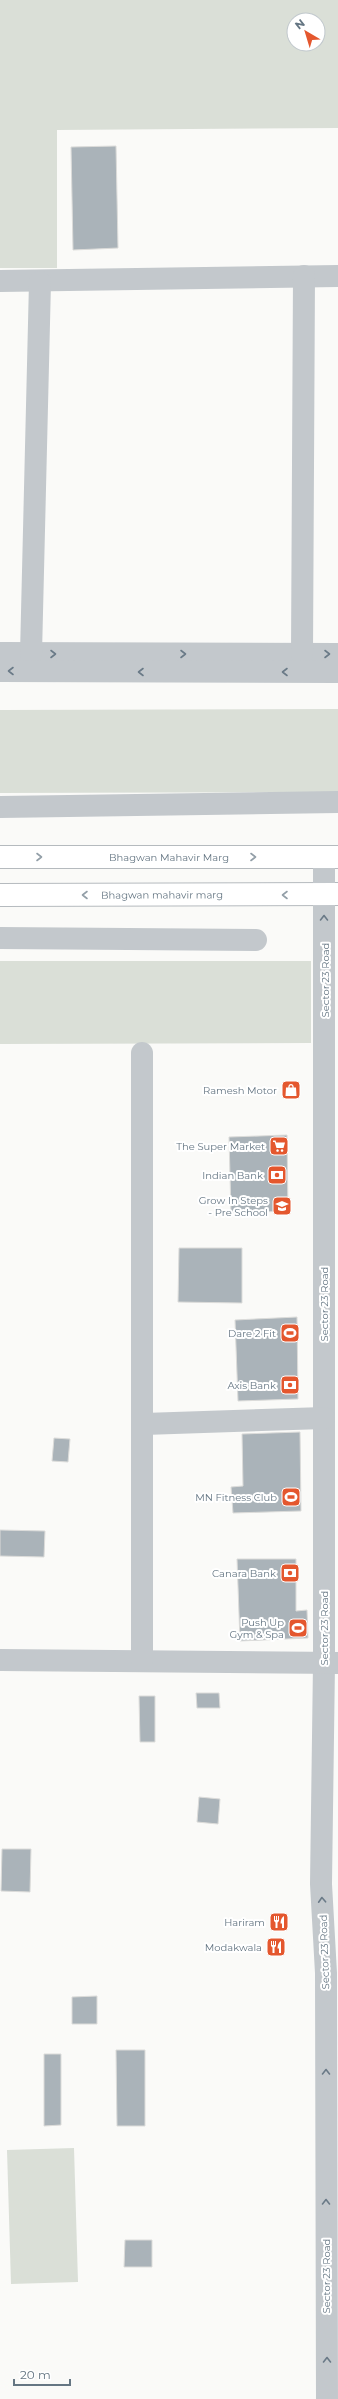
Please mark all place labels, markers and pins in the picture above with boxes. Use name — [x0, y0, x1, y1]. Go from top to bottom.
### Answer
shop icon: Ramesh Motor — [280, 1079, 302, 1101]
place label: Ramesh Motor — [203, 1084, 277, 1097]
supermarket icon: The Super Market — [268, 1135, 290, 1157]
place label: The Super Market — [176, 1140, 265, 1153]
bank icon: Indian Bank — [266, 1164, 288, 1186]
place label: Indian Bank — [202, 1169, 263, 1182]
place label: Grow In Steps - Pre School — [199, 1194, 268, 1219]
school or university icon: Grow In Steps - Pre School — [271, 1195, 293, 1217]
sports icon: Dare 2 Fit — [279, 1322, 301, 1344]
place label: Dare 2 Fit — [228, 1327, 276, 1340]
bank icon: Axis Bank — [279, 1374, 301, 1396]
place label: Axis Bank — [227, 1379, 276, 1392]
sports icon: MN Fitness Club — [280, 1486, 302, 1508]
place label: MN Fitness Club — [195, 1491, 277, 1504]
bank icon: Canara Bank — [279, 1562, 301, 1584]
place label: Canara Bank — [212, 1567, 276, 1580]
place label: Push Up Gym & Spa — [230, 1616, 284, 1641]
sports icon: Push Up Gym & Spa — [287, 1617, 309, 1639]
restaurant icon: Hariram — [268, 1911, 290, 1933]
place label: Hariram — [224, 1916, 265, 1929]
restaurant icon: Modakwala — [265, 1936, 287, 1958]
place label: Modakwala — [205, 1941, 262, 1954]

